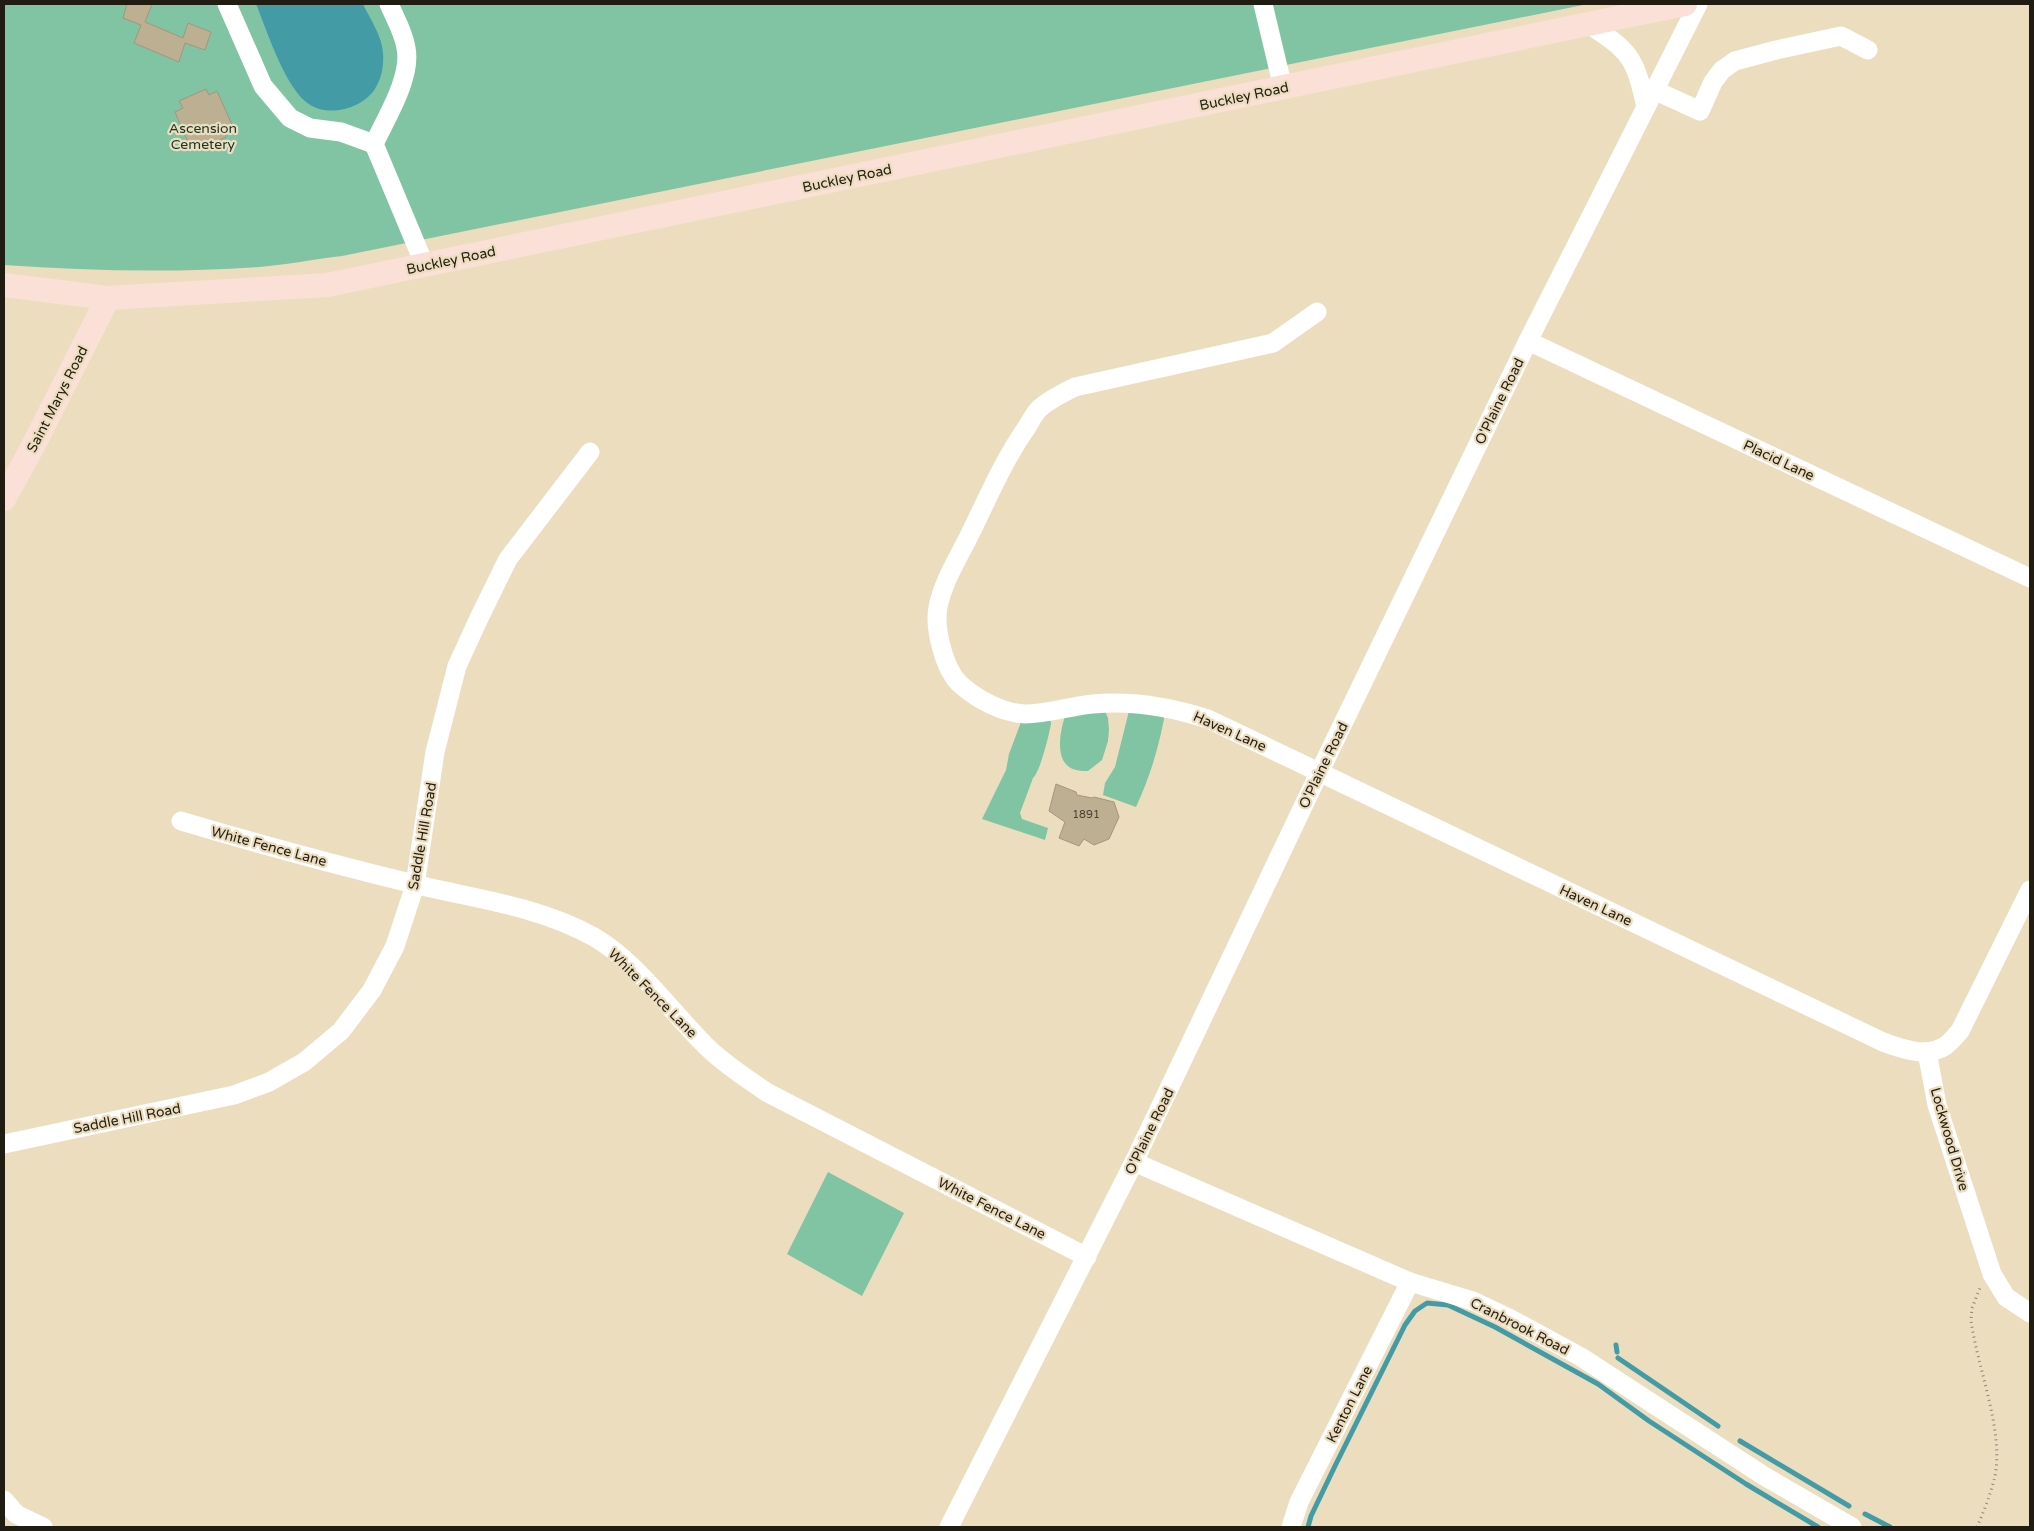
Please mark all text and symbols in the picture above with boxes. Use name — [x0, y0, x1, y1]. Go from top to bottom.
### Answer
street label: Buckley Road — [1198, 79, 1290, 114]
park label: Ascension Cemetery — [169, 120, 237, 153]
street label: Buckley Road — [801, 161, 893, 196]
street label: Buckley Road — [405, 243, 497, 278]
street label: Saint Marys Road — [23, 343, 92, 455]
street label: O'Plaine Road — [1471, 355, 1528, 447]
street label: Placid Lane — [1741, 437, 1817, 484]
street label: Haven Lane — [1191, 708, 1269, 755]
street label: O'Plaine Road — [1295, 719, 1352, 811]
street label: Saddle Hill Road — [405, 781, 440, 891]
house number: 1891 — [1072, 808, 1100, 821]
street label: White Fence Lane — [209, 823, 328, 870]
street label: Haven Lane — [1557, 881, 1635, 930]
street label: White Fence Lane — [605, 945, 701, 1041]
street label: O'Plaine Road — [1121, 1085, 1178, 1177]
street label: Lockwood Drive — [1927, 1086, 1972, 1193]
street label: Saddle Hill Road — [72, 1100, 182, 1137]
street label: White Fence Lane — [935, 1174, 1049, 1243]
street label: Cranbrook Road — [1467, 1294, 1572, 1359]
street label: Kenton Lane — [1323, 1363, 1376, 1446]

